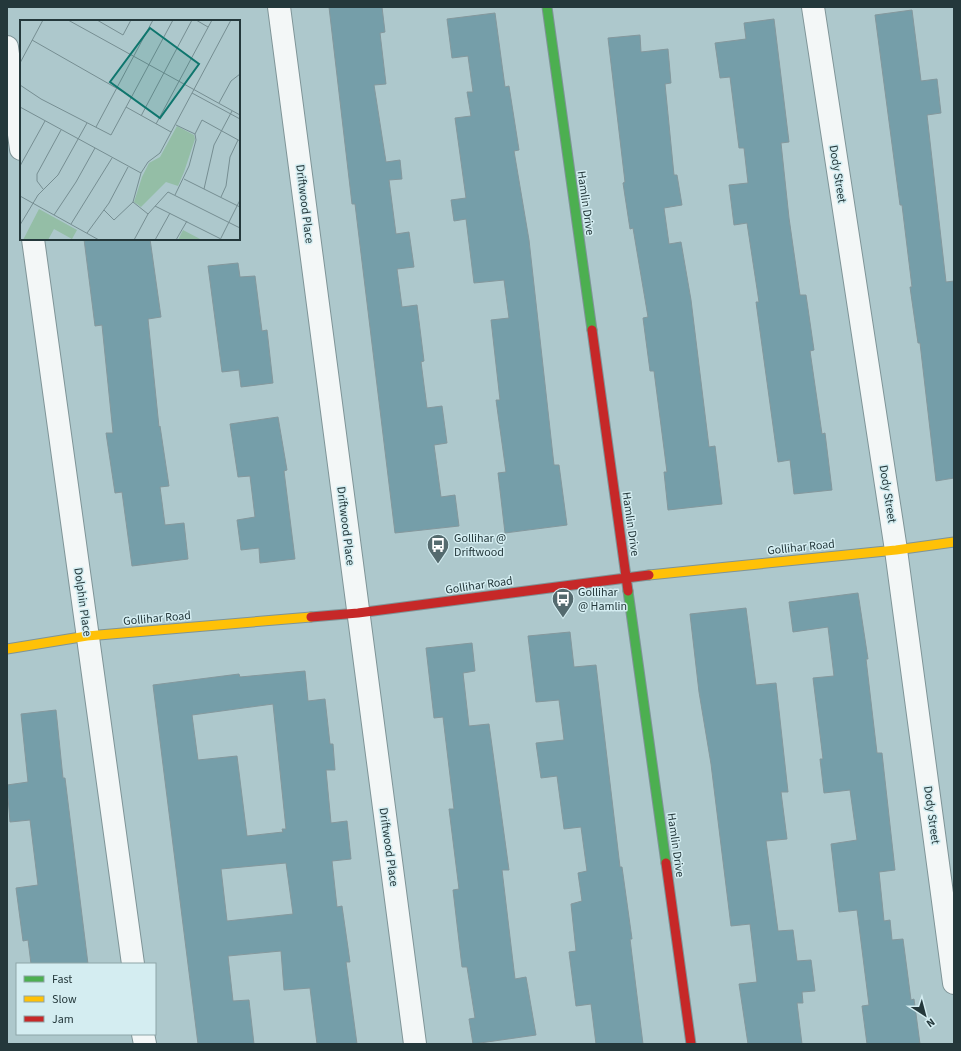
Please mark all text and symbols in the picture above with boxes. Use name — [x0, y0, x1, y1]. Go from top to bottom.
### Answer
inset map — [20, 20, 240, 240]
street label: Dody Street — [825, 144, 850, 204]
street label: Driftwood Place — [291, 164, 318, 245]
street label: Hamlin Drive — [573, 170, 598, 236]
street label: Dody Street — [875, 464, 900, 524]
street label: Driftwood Place — [332, 486, 359, 567]
street label: Hamlin Drive — [618, 491, 643, 557]
place label: Gollihar @ Driftwood — [454, 530, 506, 561]
bus stop icon: Gollihar @ Driftwood — [425, 532, 451, 565]
street label: Gollihar Road — [766, 535, 836, 559]
street label: Dolphin Place — [69, 567, 96, 638]
street label: Gollihar Road — [444, 572, 514, 599]
place label: Gollihar @ Hamlin — [578, 584, 627, 615]
bus stop icon: Gollihar @ Hamlin — [550, 586, 576, 619]
street label: Gollihar Road — [122, 607, 192, 630]
street label: Dody Street — [919, 785, 944, 845]
street label: Driftwood Place — [375, 807, 402, 888]
street label: Hamlin Drive — [663, 812, 688, 878]
legend — [16, 963, 156, 1035]
text: Fast — [52, 971, 72, 988]
text: Slow — [52, 991, 77, 1008]
north arrow — [905, 995, 945, 1035]
text: Jam — [52, 1011, 74, 1028]
text: N — [923, 1014, 938, 1031]

